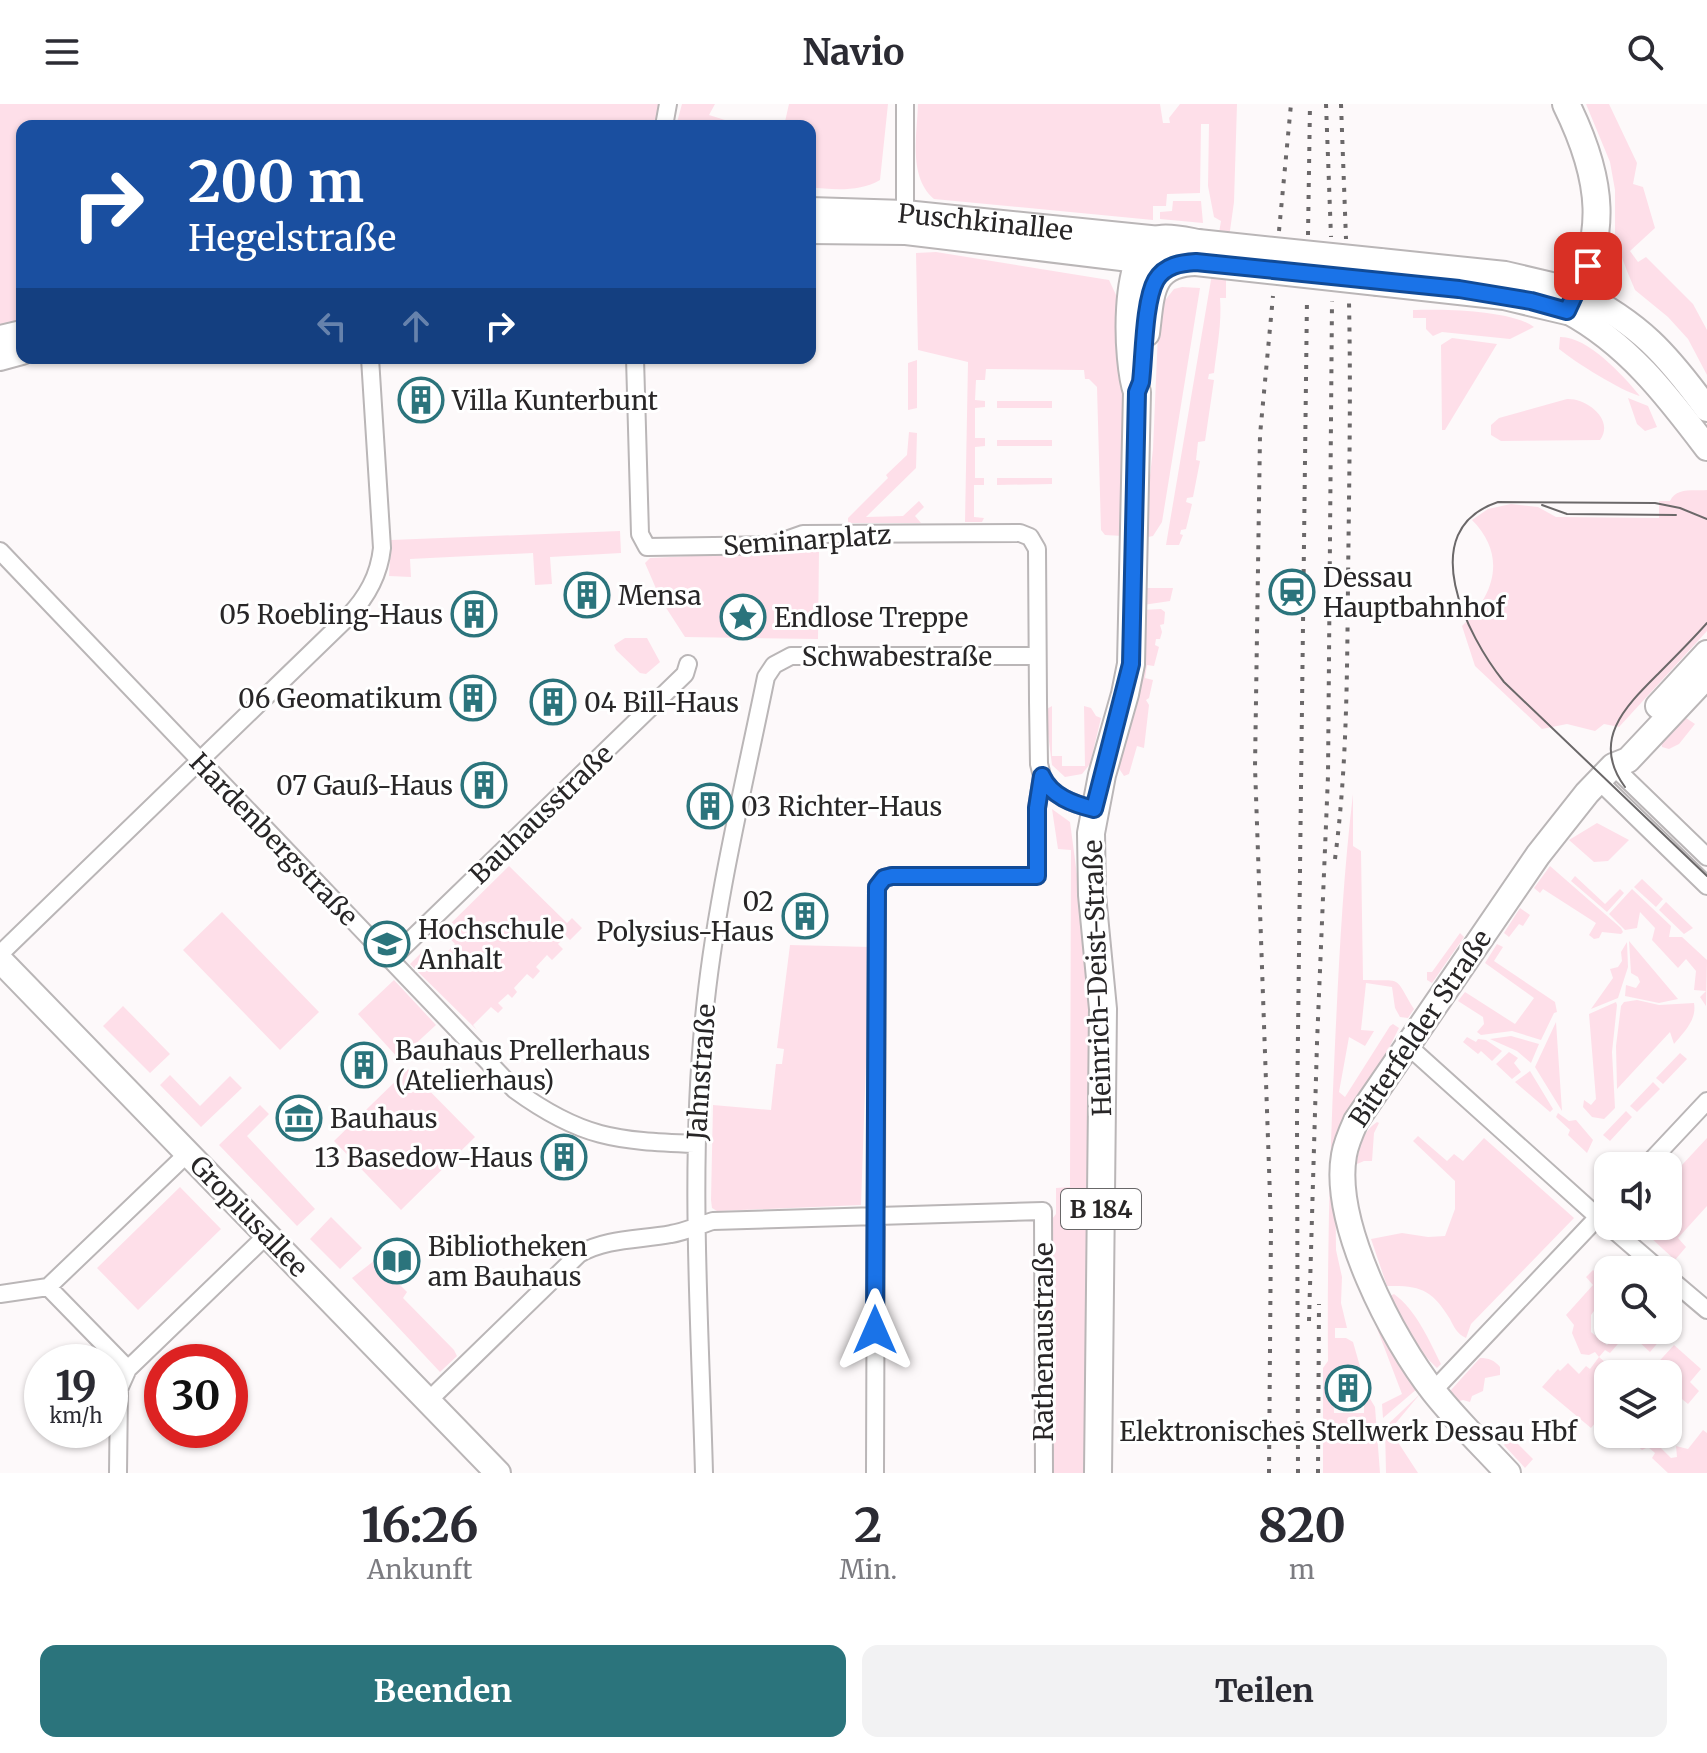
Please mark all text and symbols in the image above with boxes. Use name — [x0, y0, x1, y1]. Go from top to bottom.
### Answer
icon: menu — [40, 30, 84, 74]
text: Navio — [802, 30, 905, 75]
icon: search — [1623, 30, 1667, 74]
text: 200 m — [188, 147, 364, 217]
icon: right — [56, 152, 160, 256]
street label: Puschkinallee — [896, 196, 1075, 247]
text: Hegelstraße — [188, 216, 396, 261]
pin — [1554, 232, 1622, 300]
icon: arrive — [1566, 244, 1610, 288]
icon: left — [310, 304, 354, 348]
icon: ahead — [394, 304, 438, 348]
icon: right — [478, 304, 522, 348]
building icon: Villa Kunterbunt — [397, 376, 445, 424]
place label: Villa Kunterbunt — [451, 384, 658, 417]
street label: Seminarplatz — [722, 518, 892, 562]
place label: Dessau Hauptbahnhof — [1323, 561, 1506, 624]
station icon: Dessau Hauptbahnhof — [1268, 568, 1316, 616]
building icon: Mensa — [563, 571, 611, 619]
place label: Mensa — [618, 579, 702, 612]
building icon: 05 Roebling-Haus — [450, 590, 498, 638]
place icon: Endlose Treppe — [719, 593, 767, 641]
place label: 05 Roebling-Haus — [219, 598, 443, 631]
place label: Endlose Treppe — [774, 601, 968, 634]
street label: Schwabestraße — [802, 640, 992, 673]
building icon: 06 Geomatikum — [449, 674, 497, 722]
building icon: 04 Bill-Haus — [529, 678, 577, 726]
place label: 06 Geomatikum — [238, 682, 442, 715]
place label: 04 Bill-Haus — [584, 686, 739, 719]
street label: Bauhausstraße — [462, 737, 620, 891]
street label: Hardenbergstraße — [183, 746, 365, 932]
building icon: 07 Gauß-Haus — [460, 761, 508, 809]
place label: 07 Gauß-Haus — [276, 769, 453, 802]
building icon: 03 Richter-Haus — [686, 782, 734, 830]
place label: 03 Richter-Haus — [741, 790, 942, 823]
street label: Heinrich-Deist-Straße — [1076, 839, 1118, 1117]
place label: 02 Polysius-Haus — [596, 885, 774, 948]
building icon: 02 Polysius-Haus — [781, 892, 829, 940]
place label: Hochschule Anhalt — [417, 913, 564, 976]
school or university icon: Hochschule Anhalt — [363, 920, 411, 968]
street label: Bitterfelder Straße — [1342, 923, 1498, 1133]
street label: Jahnstraße — [680, 1003, 722, 1142]
place label: Bauhaus Prellerhaus (Atelierhaus) — [395, 1034, 650, 1097]
building icon: Bauhaus Prellerhaus (Atelierhaus) — [340, 1041, 388, 1089]
museum icon: Bauhaus — [275, 1094, 323, 1142]
place label: Bauhaus — [330, 1102, 438, 1135]
building icon: 13 Basedow-Haus — [540, 1133, 588, 1181]
place label: 13 Basedow-Haus — [314, 1141, 533, 1174]
street label: Gropiusallee — [183, 1148, 315, 1284]
map controls — [1594, 1152, 1682, 1448]
button: sound — [1594, 1152, 1682, 1240]
road number: B 184 — [1061, 1189, 1141, 1229]
place label: Bibliotheken am Bauhaus — [428, 1230, 587, 1293]
library icon: Bibliotheken am Bauhaus — [373, 1237, 421, 1285]
street label: Rathenaustraße — [1027, 1243, 1060, 1441]
button: search — [1594, 1256, 1682, 1344]
position arrow — [833, 1288, 917, 1372]
speed limit sign: 30 — [144, 1344, 248, 1448]
button: layers — [1594, 1360, 1682, 1448]
text: 19 — [55, 1361, 97, 1411]
building icon: Elektronisches Stellwerk Dessau Hbf — [1324, 1364, 1372, 1412]
text: km/h — [50, 1403, 102, 1428]
place label: Elektronisches Stellwerk Dessau Hbf — [1119, 1415, 1578, 1448]
text: 16:26 — [361, 1495, 479, 1555]
text: 2 — [854, 1495, 882, 1555]
text: 820 — [1258, 1495, 1346, 1555]
text: Ankunft — [367, 1553, 473, 1586]
text: Min. — [839, 1553, 897, 1586]
text: m — [1289, 1553, 1315, 1586]
button: Beenden — [40, 1645, 846, 1737]
button: Teilen — [862, 1645, 1667, 1737]

